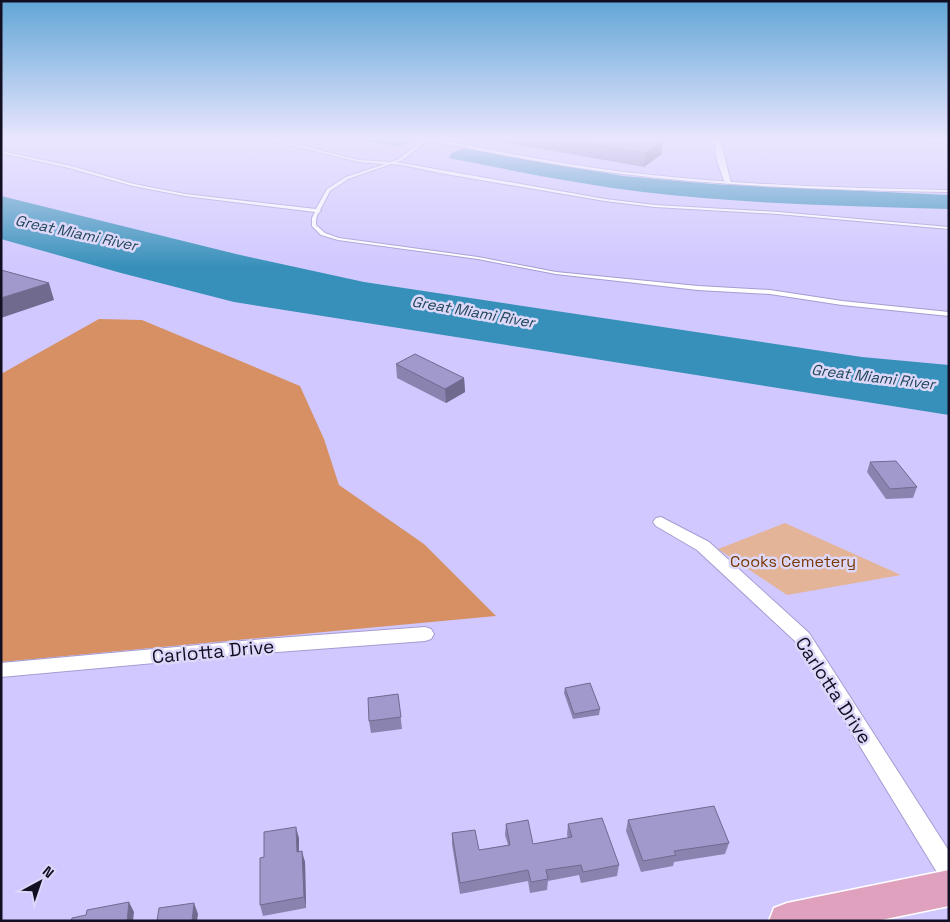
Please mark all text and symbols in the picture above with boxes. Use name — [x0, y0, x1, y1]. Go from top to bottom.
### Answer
water label: Great Miami River — [13, 210, 140, 255]
water label: Great Miami River — [410, 291, 537, 332]
water label: Great Miami River — [810, 360, 937, 394]
park label: Cooks Cemetery — [730, 551, 856, 572]
street label: Carlotta Drive — [790, 632, 878, 749]
street label: Carlotta Drive — [151, 634, 275, 669]
north arrow — [15, 857, 65, 907]
text: N — [39, 862, 58, 882]

